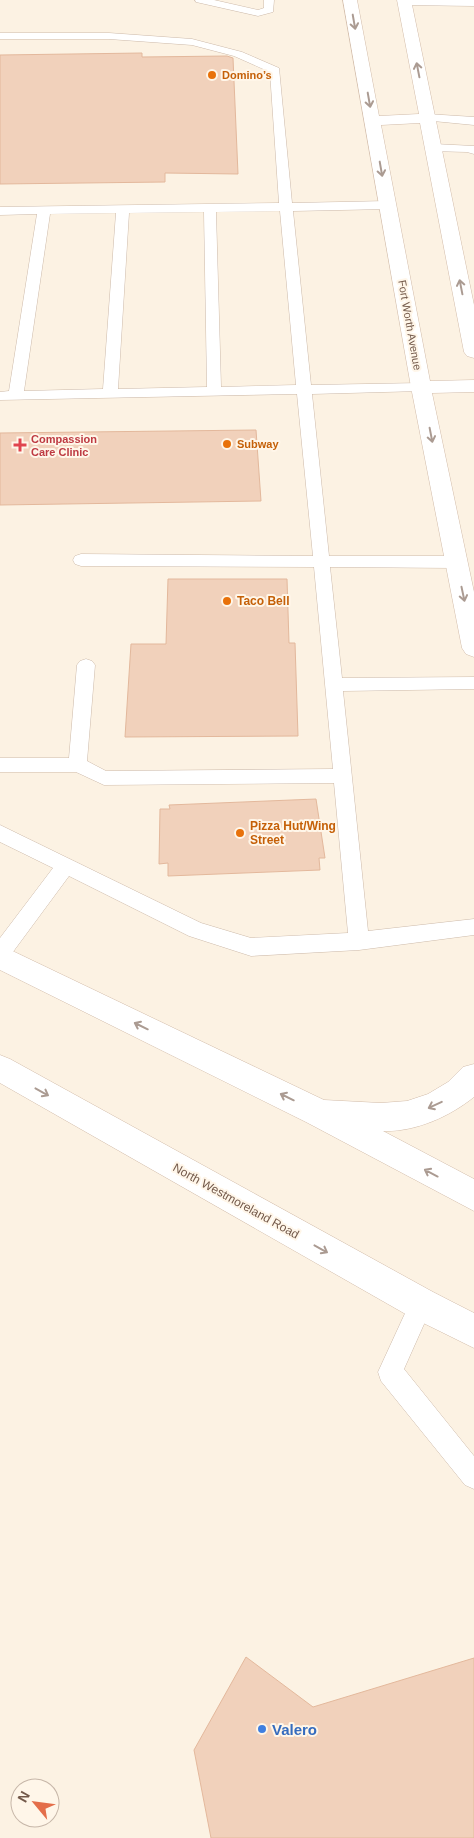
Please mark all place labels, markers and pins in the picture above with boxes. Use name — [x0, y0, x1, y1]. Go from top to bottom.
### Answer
marker: Domino’s — [206, 69, 218, 81]
place label: Domino’s — [222, 69, 272, 81]
place label: Compassion Care Clinic — [31, 433, 97, 458]
marker: Compassion Care Clinic — [13, 438, 27, 452]
marker: Subway — [221, 438, 233, 450]
place label: Subway — [237, 438, 279, 450]
place label: Taco Bell — [237, 594, 289, 608]
marker: Taco Bell — [221, 595, 233, 607]
place label: Pizza Hut/Wing Street — [250, 819, 336, 847]
marker: Pizza Hut/Wing Street — [234, 827, 246, 839]
place label: Valero — [272, 1721, 317, 1738]
marker: Valero — [256, 1723, 268, 1735]

